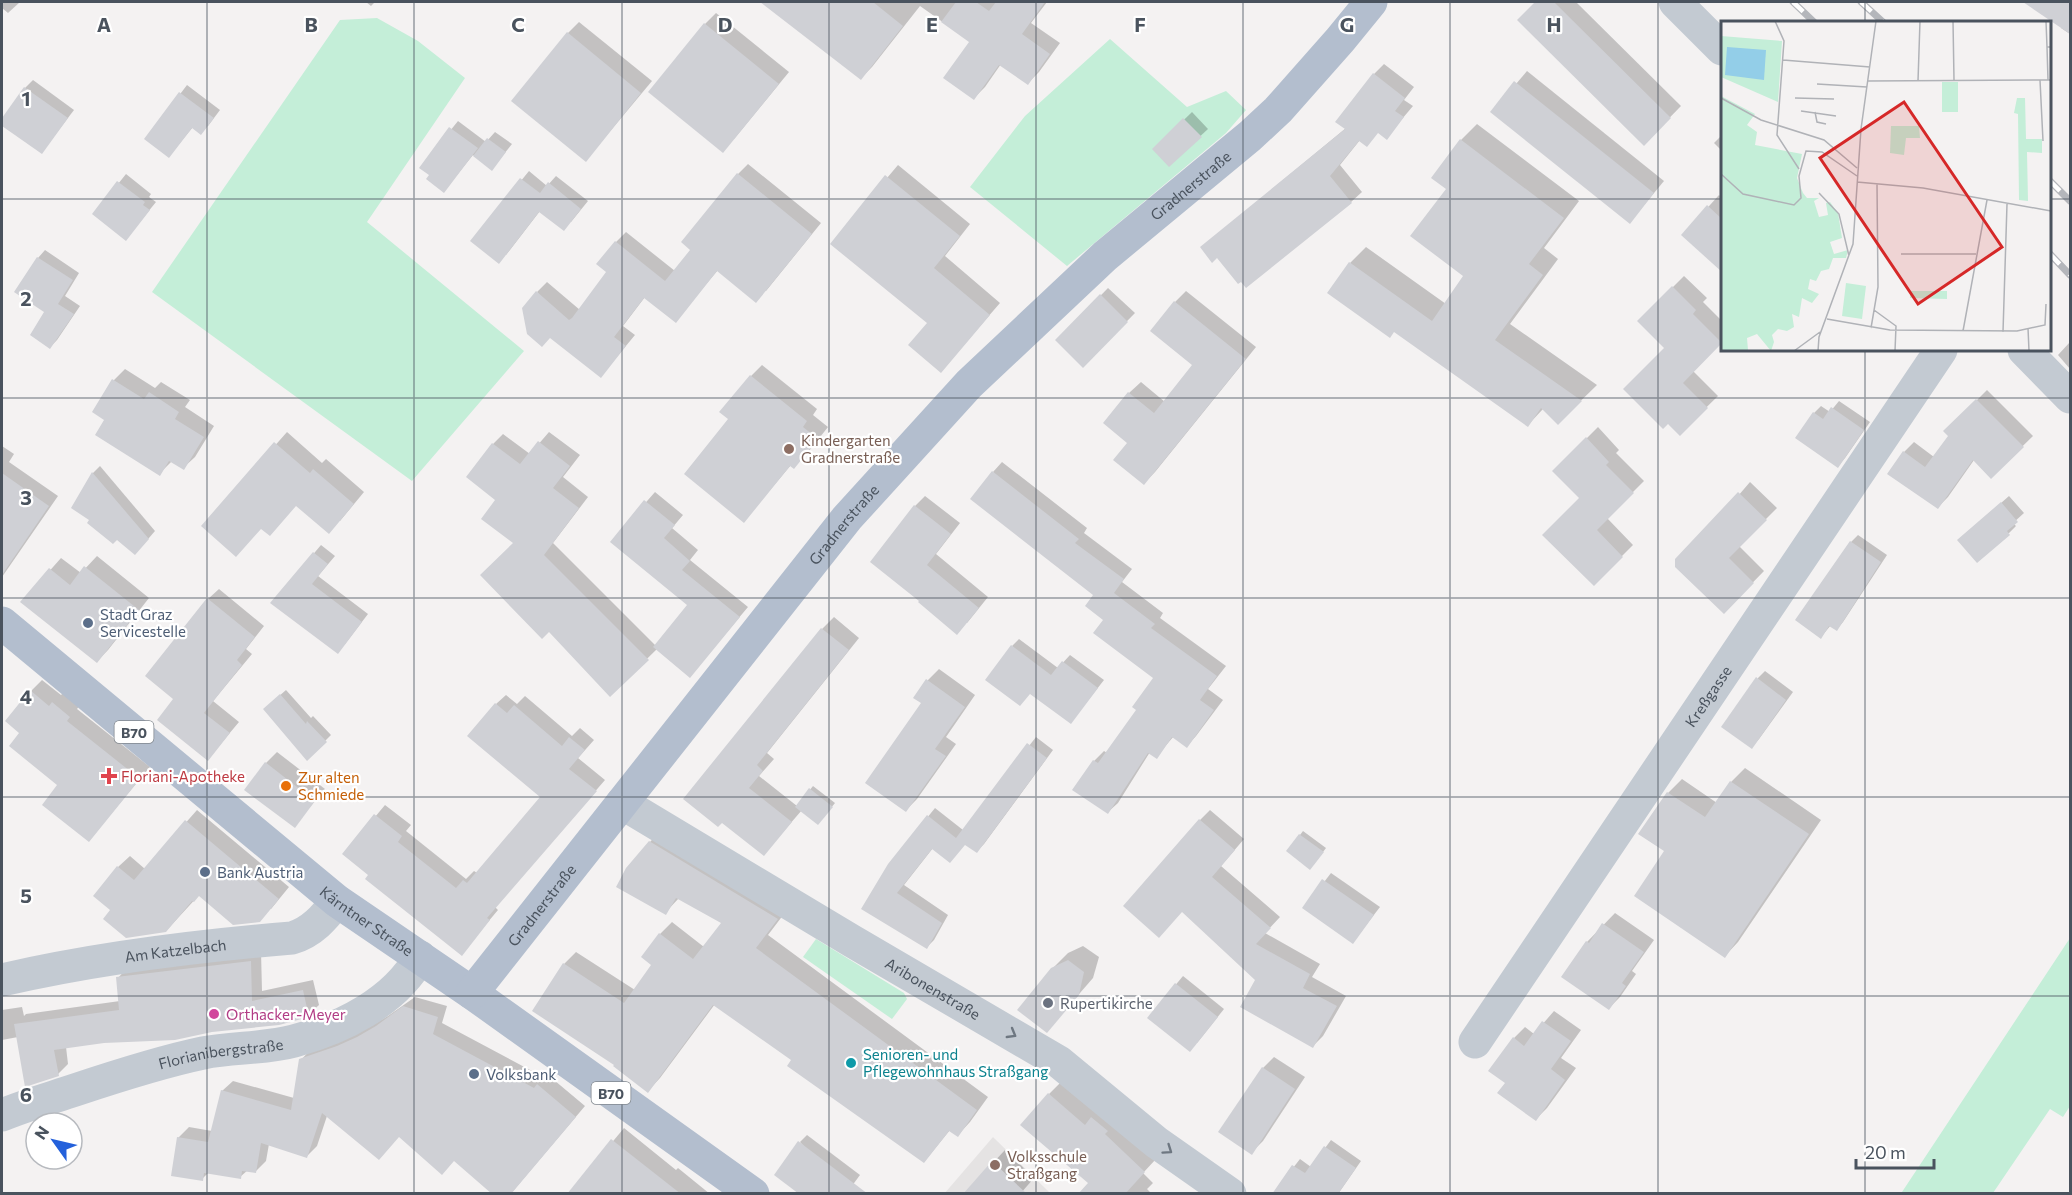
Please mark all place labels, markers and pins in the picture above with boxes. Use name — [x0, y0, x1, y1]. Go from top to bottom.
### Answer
place label: Kindergarten Gradnerstraße — [801, 431, 900, 466]
marker: Kindergarten Gradnerstraße — [782, 442, 796, 456]
place label: Stadt Graz Servicestelle — [100, 605, 186, 640]
marker: Stadt Graz Servicestelle — [81, 616, 95, 630]
place label: Floriani-Apotheke — [121, 767, 245, 785]
place label: Zur alten Schmiede — [298, 768, 364, 803]
marker: Floriani-Apotheke — [102, 769, 116, 783]
marker: Zur alten Schmiede — [279, 779, 293, 793]
place label: Bank Austria — [217, 863, 303, 881]
marker: Bank Austria — [198, 865, 212, 879]
place label: Rupertikirche — [1060, 994, 1153, 1012]
marker: Rupertikirche — [1041, 996, 1055, 1010]
place label: Orthacker-Meyer — [226, 1005, 346, 1023]
marker: Orthacker-Meyer — [207, 1007, 221, 1021]
place label: Senioren- und Pflegewohnhaus Straßgang — [863, 1045, 1048, 1080]
marker: Senioren- und Pflegewohnhaus Straßgang — [844, 1056, 858, 1070]
place label: Volksbank — [486, 1065, 556, 1083]
marker: Volksbank — [467, 1067, 481, 1081]
place label: Volksschule Straßgang — [1007, 1147, 1087, 1182]
marker: Volksschule Straßgang — [988, 1158, 1002, 1172]

